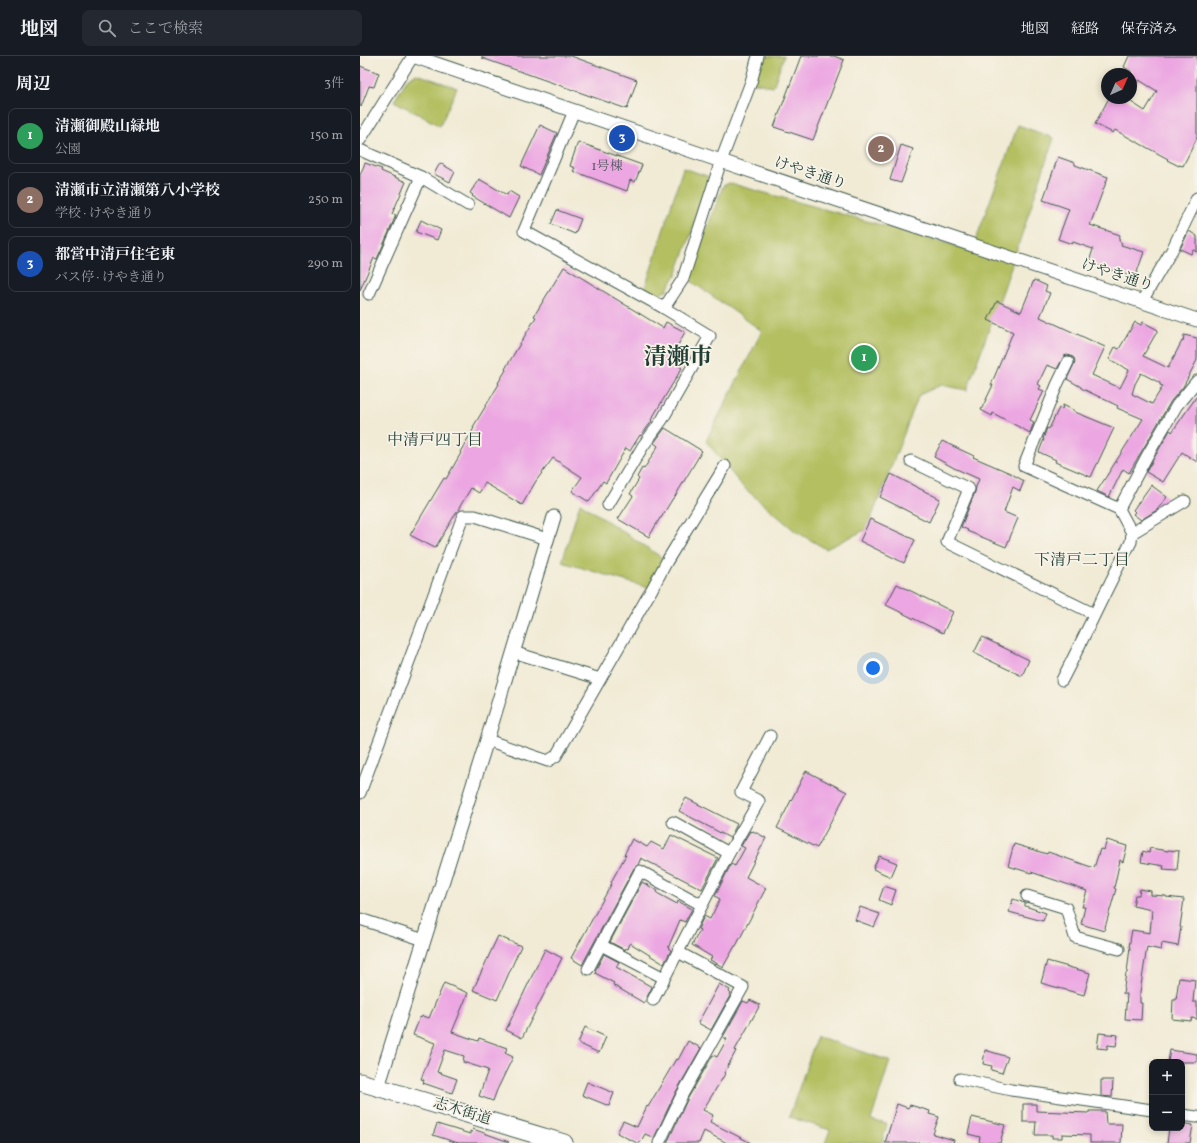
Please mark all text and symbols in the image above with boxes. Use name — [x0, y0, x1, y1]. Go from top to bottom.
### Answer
search box — [82, 10, 362, 46]
text: 地図 — [20, 17, 58, 43]
icon: search — [96, 17, 118, 39]
text: ここで検索 — [128, 19, 203, 40]
text: 地図 — [1021, 20, 1049, 39]
text: 経路 — [1071, 20, 1099, 39]
text: 保存済み — [1121, 20, 1177, 39]
north arrow — [1101, 68, 1137, 104]
text: 周辺 — [16, 73, 50, 96]
text: 3件 — [324, 75, 344, 93]
text: 清瀬御殿山緑地 — [55, 117, 160, 138]
pin: 3 — [609, 123, 635, 153]
text: 1 — [27, 127, 33, 145]
text: 150 m — [310, 127, 343, 145]
pin: 2 — [868, 134, 894, 164]
text: 公園 — [55, 141, 81, 159]
street label: けやき通り — [771, 152, 849, 196]
house number: 1号棟 — [591, 158, 623, 176]
text: 清瀬市立清瀬第八小学校 — [55, 181, 220, 202]
text: 2 — [27, 191, 33, 209]
text: 250 m — [308, 191, 343, 209]
text: 学校 · けやき通り — [55, 205, 154, 223]
text: 都営中清戸住宅東 — [55, 245, 175, 266]
street label: けやき通り — [1078, 254, 1156, 298]
text: 3 — [27, 255, 33, 273]
text: 290 m — [307, 255, 343, 273]
text: バス停 · けやき通り — [55, 269, 167, 287]
district label: 清瀬市 — [644, 342, 713, 374]
pin: 1 — [851, 343, 877, 373]
district label: 中清戸四丁目 — [387, 430, 483, 452]
district label: 下清戸二丁目 — [1034, 550, 1130, 572]
your location — [863, 658, 883, 678]
map controls — [1149, 1059, 1185, 1131]
button: + — [1149, 1059, 1185, 1095]
street label: 志木街道 — [430, 1093, 494, 1131]
button: − — [1149, 1095, 1185, 1131]

